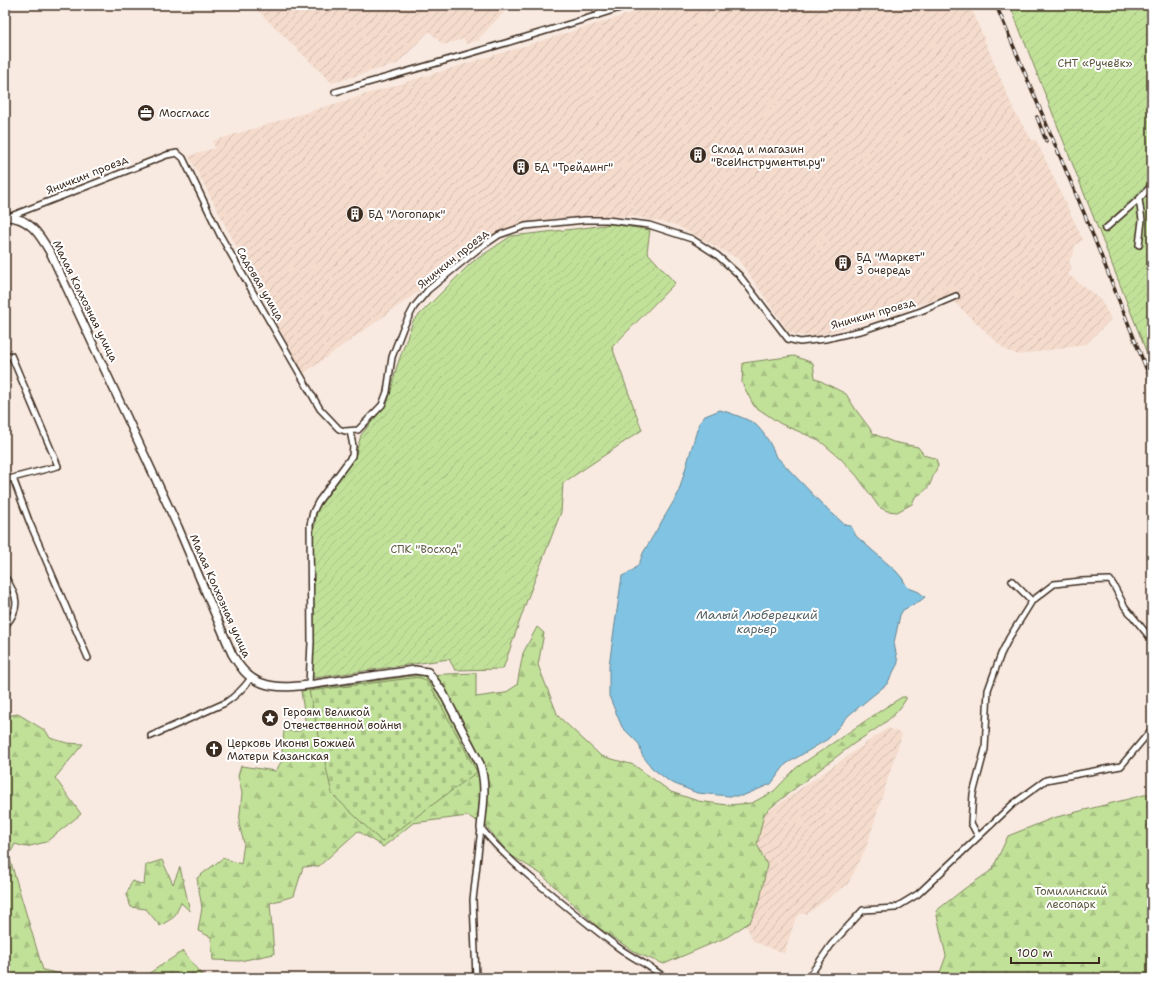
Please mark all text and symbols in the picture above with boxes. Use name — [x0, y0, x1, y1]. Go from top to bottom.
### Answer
park label: СНТ «Ручеёк» — [1057, 56, 1133, 71]
office icon: Мосгласс — [136, 103, 156, 123]
place label: Мосгласс — [159, 106, 210, 121]
place label: Склад и магазин "ВсеИнструменты.ру" — [711, 142, 825, 170]
building icon: Склад и магазин "ВсеИнструменты.ру" — [688, 145, 708, 165]
street label: Яничкин проезд — [44, 152, 130, 198]
building icon: БД "Трейдинг" — [511, 157, 531, 177]
place label: БД "Трейдинг" — [534, 160, 613, 175]
building icon: БД "Логопарк" — [345, 204, 365, 224]
place label: БД "Логопарк" — [368, 207, 445, 222]
street label: Яничкин проезд — [415, 226, 491, 292]
street label: Малая Колхозная улица — [49, 238, 121, 365]
street label: Садовая улица — [233, 244, 287, 324]
place label: БД "Маркет" 3 очередь — [856, 250, 925, 278]
building icon: БД "Маркет" 3 очередь — [833, 253, 853, 273]
street label: Яничкин проезд — [829, 295, 917, 333]
street label: Малая Колхозная улица — [186, 532, 254, 660]
park label: СПК "Восход" — [391, 542, 462, 557]
water label: Малый Люберецкий карьер — [696, 607, 818, 637]
place label: Героям Великой Отечественной войны — [283, 705, 402, 733]
place icon: Героям Великой Отечественной войны — [260, 708, 280, 728]
place label: Церковь Иконы Божией Матери Казанская — [227, 736, 355, 764]
church icon: Церковь Иконы Божией Матери Казанская — [204, 739, 224, 759]
park label: Томилинский лесопарк — [1035, 884, 1107, 912]
scale bar — [1011, 939, 1099, 965]
text: 100 m — [1017, 945, 1053, 961]

